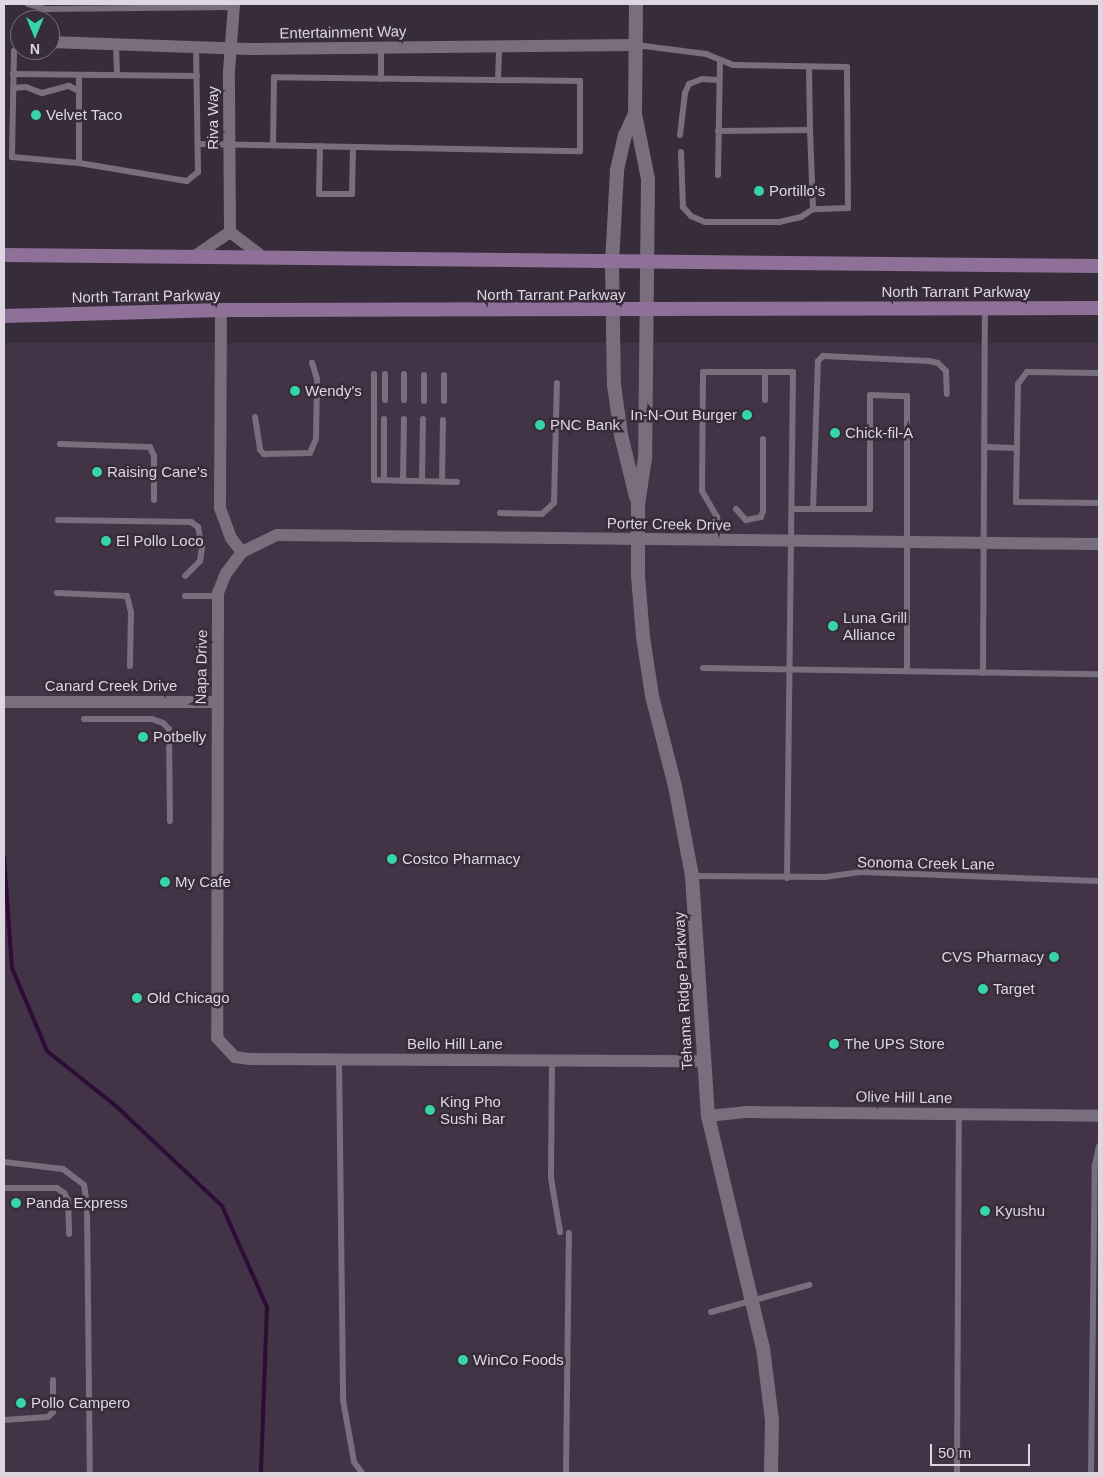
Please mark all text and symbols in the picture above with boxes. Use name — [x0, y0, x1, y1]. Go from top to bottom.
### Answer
north arrow — [10, 10, 60, 60]
street label: Entertainment Way — [279, 22, 407, 42]
text: N — [30, 41, 40, 57]
street label: Riva Way — [204, 86, 222, 150]
place label: Velvet Taco — [46, 106, 123, 124]
marker: Velvet Taco — [30, 109, 42, 121]
place label: Portillo's — [769, 182, 825, 200]
marker: Portillo's — [753, 185, 765, 197]
street label: North Tarrant Parkway — [881, 283, 1031, 301]
street label: North Tarrant Parkway — [71, 286, 221, 306]
street label: North Tarrant Parkway — [476, 286, 626, 304]
place label: Wendy's — [305, 382, 362, 400]
marker: Wendy's — [289, 385, 301, 397]
place label: In-N-Out Burger — [630, 406, 737, 424]
marker: In-N-Out Burger — [741, 409, 753, 421]
place label: PNC Bank — [550, 416, 620, 434]
marker: PNC Bank — [534, 419, 546, 431]
place label: Chick-fil-A — [845, 424, 913, 442]
marker: Chick-fil-A — [829, 427, 841, 439]
place label: Raising Cane's — [107, 463, 207, 481]
marker: Raising Cane's — [91, 466, 103, 478]
street label: Porter Creek Drive — [607, 514, 731, 534]
place label: El Pollo Loco — [116, 532, 204, 550]
marker: El Pollo Loco — [100, 535, 112, 547]
place label: Luna Grill Alliance — [843, 608, 907, 643]
marker: Luna Grill Alliance — [827, 620, 839, 632]
street label: Napa Drive — [191, 629, 211, 705]
street label: Canard Creek Drive — [45, 677, 177, 695]
place label: Potbelly — [153, 728, 206, 746]
marker: Potbelly — [137, 731, 149, 743]
place label: Costco Pharmacy — [402, 850, 520, 868]
marker: Costco Pharmacy — [386, 853, 398, 865]
street label: Sonoma Creek Lane — [857, 853, 995, 873]
place label: My Cafe — [175, 873, 231, 891]
marker: My Cafe — [159, 876, 171, 888]
street label: Tehama Ridge Parkway — [670, 911, 696, 1071]
place label: CVS Pharmacy — [941, 948, 1044, 966]
marker: CVS Pharmacy — [1048, 951, 1060, 963]
place label: Target — [993, 980, 1035, 998]
marker: Target — [977, 983, 989, 995]
place label: Old Chicago — [147, 989, 230, 1007]
marker: Old Chicago — [131, 992, 143, 1004]
street label: Bello Hill Lane — [407, 1035, 503, 1053]
place label: The UPS Store — [844, 1035, 945, 1053]
marker: The UPS Store — [828, 1038, 840, 1050]
street label: Olive Hill Lane — [855, 1087, 953, 1107]
place label: King Pho Sushi Bar — [440, 1092, 505, 1127]
marker: King Pho Sushi Bar — [424, 1104, 436, 1116]
place label: Panda Express — [26, 1194, 128, 1212]
marker: Panda Express — [10, 1197, 22, 1209]
place label: Kyushu — [995, 1202, 1045, 1220]
marker: Kyushu — [979, 1205, 991, 1217]
place label: WinCo Foods — [473, 1351, 564, 1369]
marker: WinCo Foods — [457, 1354, 469, 1366]
place label: Pollo Campero — [31, 1394, 130, 1412]
marker: Pollo Campero — [15, 1397, 27, 1409]
scale bar — [933, 1434, 1033, 1466]
text: 50 m — [938, 1444, 971, 1461]

